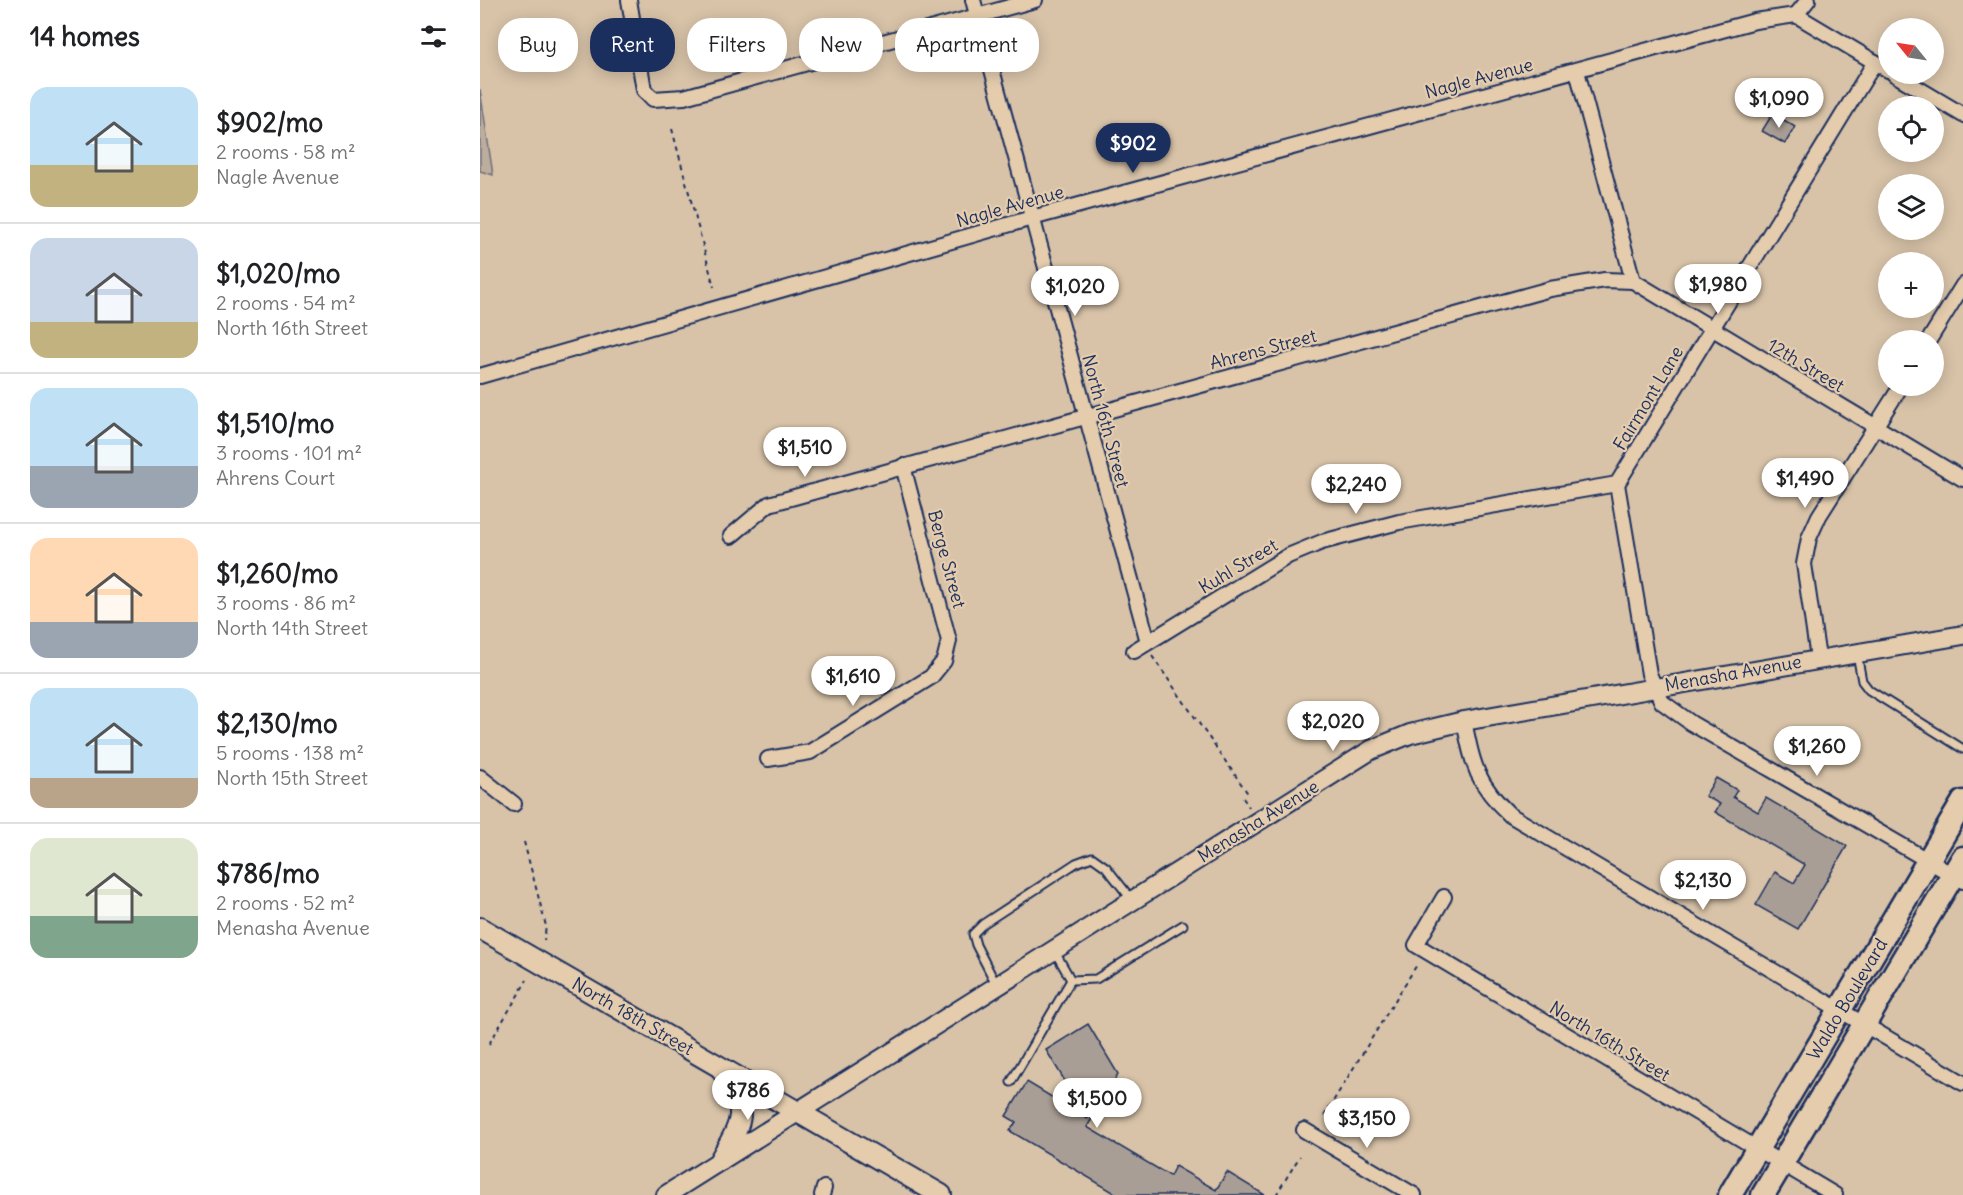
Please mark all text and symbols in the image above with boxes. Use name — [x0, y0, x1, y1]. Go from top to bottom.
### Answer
chip: Buy — [498, 18, 578, 72]
chip: Rent — [590, 18, 675, 72]
chip: Filters — [687, 18, 787, 72]
chip: New — [799, 18, 883, 72]
chip: Apartment — [895, 18, 1039, 72]
north arrow — [1878, 18, 1944, 84]
map controls — [1878, 18, 1944, 396]
text: 14 homes — [30, 20, 140, 53]
icon: filters — [417, 20, 450, 53]
street label: Nagle Avenue — [1422, 53, 1536, 103]
pin: $1,090 — [1730, 78, 1828, 129]
text: $1,090 — [1749, 85, 1809, 110]
button: locate — [1878, 96, 1944, 162]
text: $902/mo — [216, 106, 323, 139]
icon: home — [78, 111, 150, 183]
pin: $902 — [1097, 123, 1169, 174]
text: $902 — [1110, 130, 1156, 155]
text: 2 rooms · 58 m² — [216, 139, 356, 164]
text: Nagle Avenue — [216, 164, 339, 189]
button: layers — [1878, 174, 1944, 240]
street label: Nagle Avenue — [954, 180, 1066, 232]
button: + — [1878, 252, 1944, 318]
text: $1,020/mo — [216, 257, 340, 290]
icon: home — [78, 262, 150, 334]
pin: $1,980 — [1669, 264, 1767, 315]
pin: $1,020 — [1026, 266, 1124, 317]
text: $1,980 — [1688, 271, 1748, 296]
text: $1,020 — [1045, 273, 1105, 298]
text: 2 rooms · 54 m² — [216, 290, 356, 315]
text: North 16th Street — [216, 315, 368, 340]
street label: Ahrens Street — [1207, 324, 1319, 374]
button: − — [1878, 330, 1944, 396]
street label: 12th Street — [1763, 333, 1849, 397]
street label: Fairmont Lane — [1608, 342, 1688, 454]
street label: North 16th Street — [1077, 352, 1135, 490]
text: $1,510/mo — [216, 407, 334, 440]
icon: home — [78, 412, 150, 484]
pin: $1,510 — [756, 427, 854, 478]
text: $1,510 — [777, 434, 833, 459]
text: 3 rooms · 101 m² — [216, 440, 362, 465]
pin: $1,490 — [1756, 458, 1854, 509]
pin: $2,240 — [1307, 464, 1405, 515]
text: Ahrens Court — [216, 465, 335, 490]
text: $1,490 — [1776, 465, 1834, 490]
text: $2,240 — [1325, 471, 1387, 496]
street label: Berge Street — [923, 507, 971, 611]
street label: Kuhl Street — [1194, 533, 1282, 599]
text: $1,260/mo — [216, 557, 338, 590]
icon: home — [78, 562, 150, 634]
text: 3 rooms · 86 m² — [216, 590, 356, 615]
text: North 14th Street — [216, 615, 368, 640]
street label: Menasha Avenue — [1663, 650, 1803, 696]
pin: $1,610 — [804, 656, 902, 707]
text: $1,610 — [825, 663, 881, 688]
pin: $2,020 — [1284, 701, 1382, 752]
text: $2,130/mo — [216, 707, 338, 740]
text: $2,020 — [1301, 708, 1365, 733]
icon: home — [78, 712, 150, 784]
pin: $1,260 — [1768, 726, 1866, 777]
text: $1,260 — [1788, 733, 1846, 758]
text: 5 rooms · 138 m² — [216, 740, 364, 765]
text: North 15th Street — [216, 765, 368, 790]
street label: Menasha Avenue — [1193, 775, 1323, 867]
text: $786/mo — [216, 857, 320, 890]
pin: $2,130 — [1654, 860, 1752, 911]
icon: home — [78, 862, 150, 934]
text: $2,130 — [1674, 867, 1732, 892]
text: 2 rooms · 52 m² — [216, 890, 355, 915]
text: Menasha Avenue — [216, 915, 370, 940]
street label: Waldo Boulevard — [1802, 934, 1893, 1064]
street label: North 18th Street — [568, 972, 698, 1060]
street label: North 16th Street — [1545, 996, 1675, 1086]
pin: $786 — [712, 1070, 784, 1121]
text: $786 — [726, 1077, 770, 1102]
pin: $1,500 — [1048, 1078, 1146, 1129]
text: $1,500 — [1067, 1085, 1127, 1110]
pin: $3,150 — [1318, 1098, 1416, 1149]
text: $3,150 — [1338, 1105, 1396, 1130]

